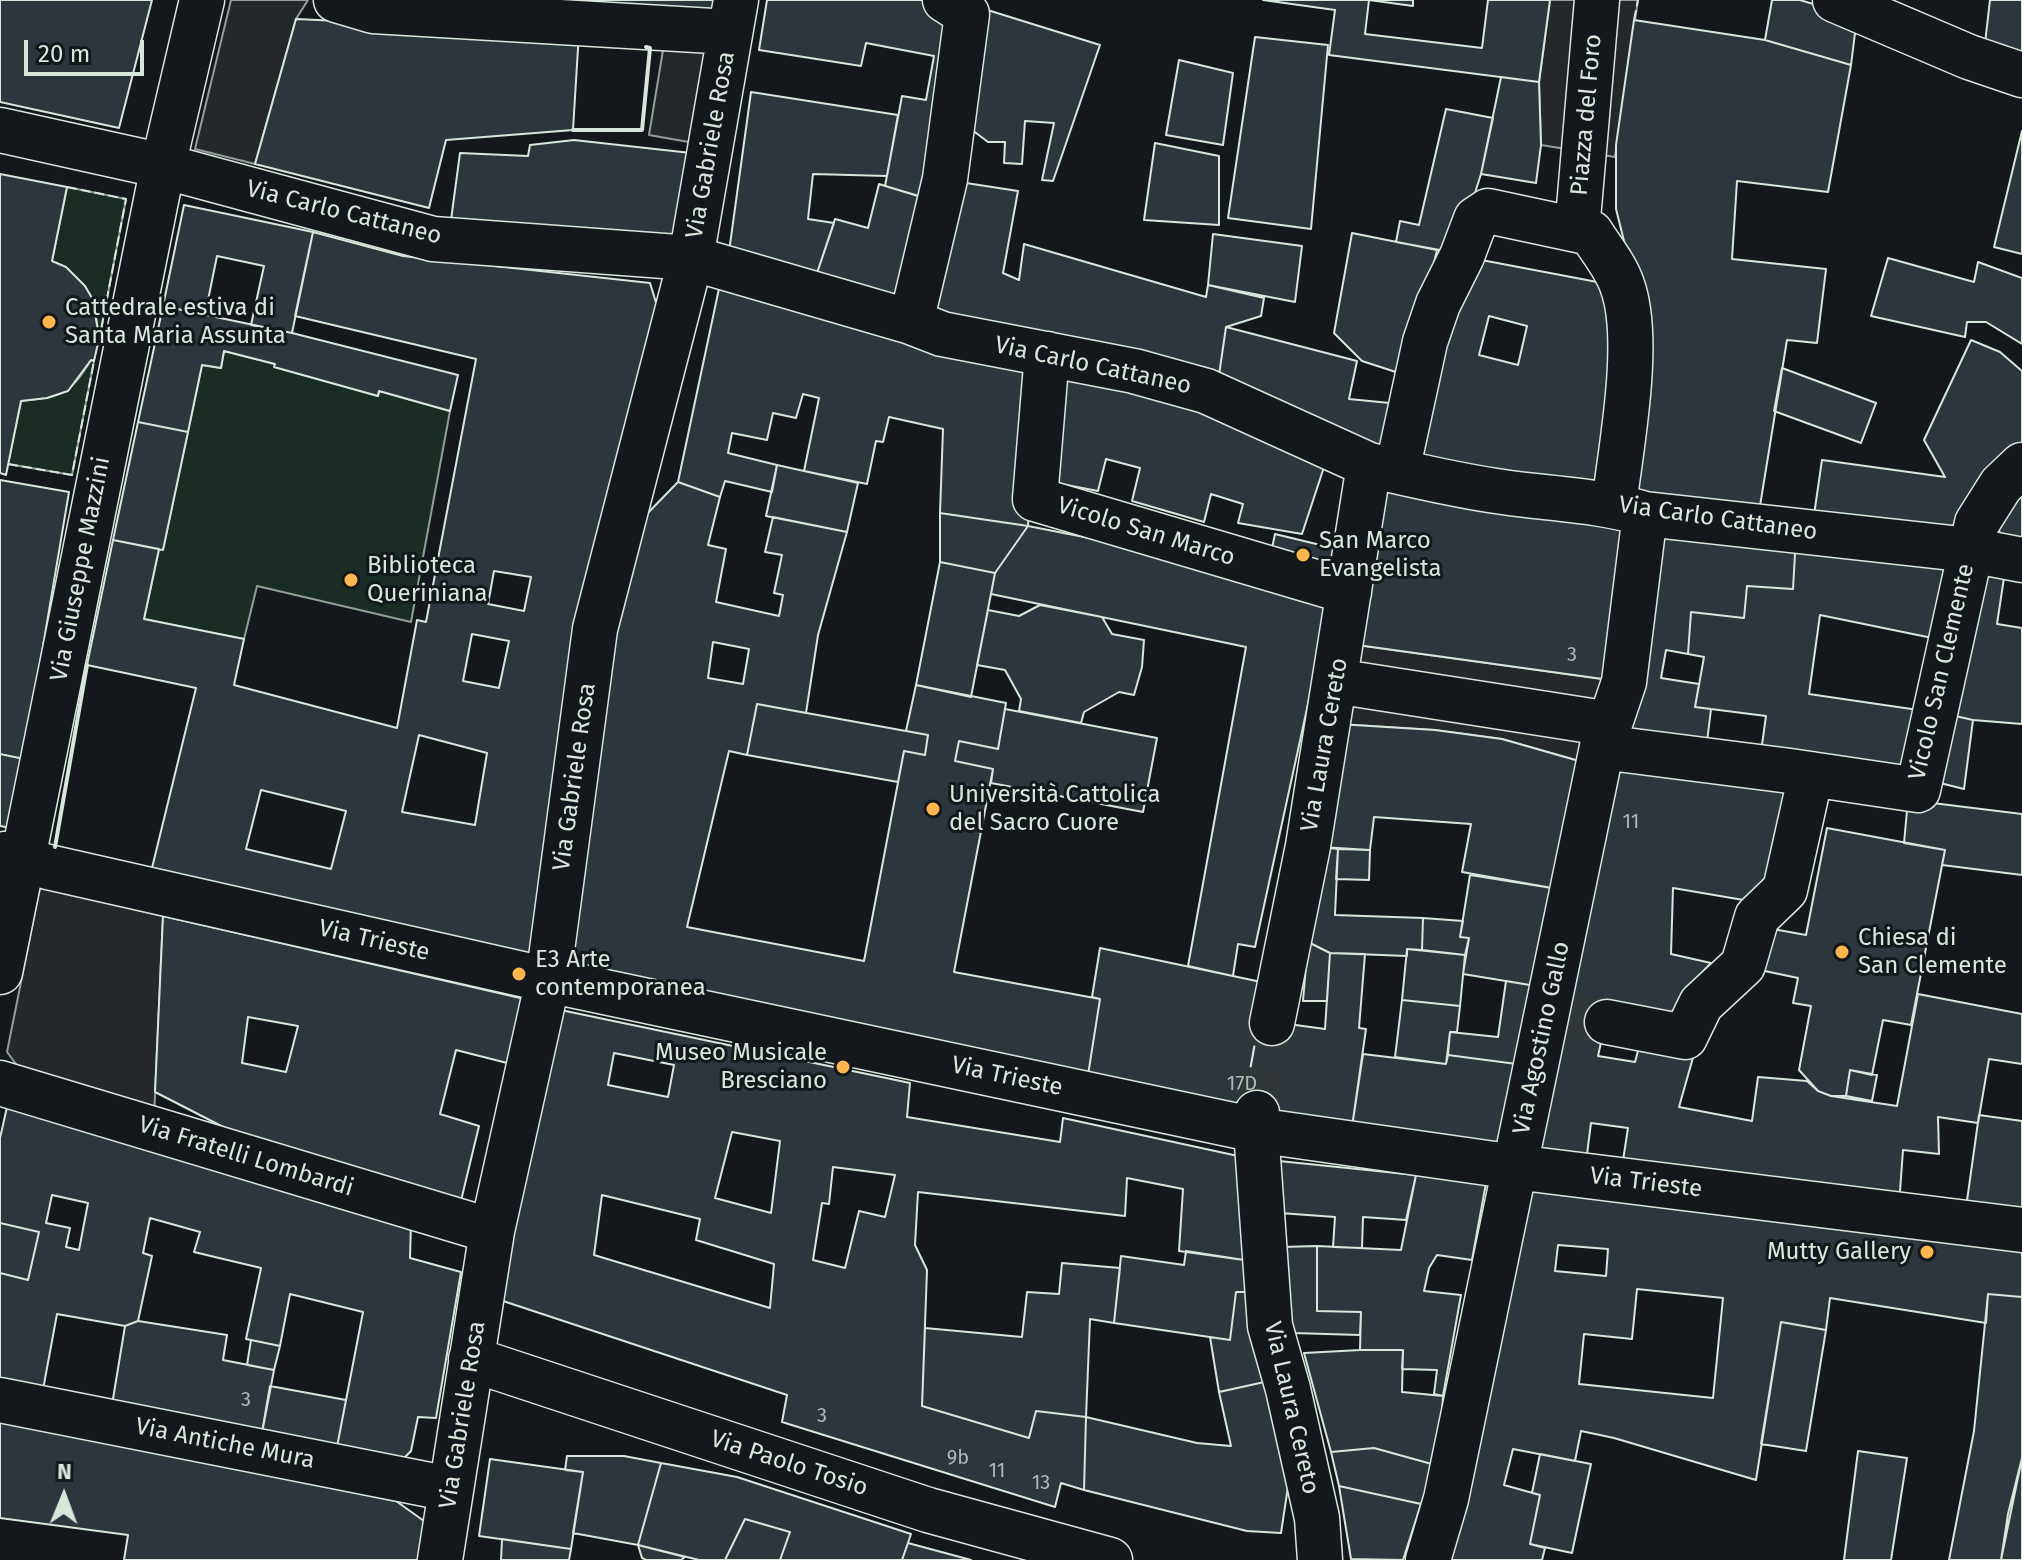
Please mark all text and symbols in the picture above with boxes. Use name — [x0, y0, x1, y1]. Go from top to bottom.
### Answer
scale bar — [28, 24, 148, 74]
street label: Piazza del Foro — [1566, 33, 1608, 197]
text: 20 m — [38, 40, 90, 68]
street label: Via Gabriele Rosa — [680, 49, 742, 241]
street label: Via Carlo Cattaneo — [244, 175, 444, 251]
place label: Cattedrale estiva di Santa Maria Assunta — [65, 294, 286, 350]
marker: Cattedrale estiva di Santa Maria Assunta — [40, 313, 58, 331]
street label: Via Carlo Cattaneo — [992, 331, 1194, 401]
street label: Via Giuseppe Mazzini — [45, 454, 117, 684]
street label: Vicolo San Marco — [1054, 491, 1238, 573]
street label: Via Carlo Cattaneo — [1617, 491, 1819, 547]
place label: San Marco Evangelista — [1319, 527, 1442, 583]
marker: San Marco Evangelista — [1294, 546, 1312, 564]
place label: Biblioteca Queriniana — [367, 552, 488, 608]
street label: Vicolo San Clemente — [1903, 561, 1981, 783]
marker: Biblioteca Queriniana — [342, 571, 360, 589]
house number: 3 — [1567, 643, 1577, 667]
street label: Via Laura Cereto — [1296, 656, 1354, 834]
street label: Via Gabriele Rosa — [548, 681, 602, 873]
place label: Università Cattolica del Sacro Cuore — [949, 781, 1161, 837]
marker: Università Cattolica del Sacro Cuore — [924, 800, 942, 818]
house number: 11 — [1622, 810, 1640, 834]
street label: Via Trieste — [316, 914, 432, 968]
place label: Chiesa di San Clemente — [1858, 924, 2007, 980]
street label: Via Agostino Gallo — [1507, 939, 1577, 1137]
marker: Chiesa di San Clemente — [1833, 943, 1851, 961]
place label: E3 Arte contemporanea — [535, 946, 706, 1002]
marker: E3 Arte contemporanea — [510, 965, 528, 983]
place label: Museo Musicale Bresciano — [655, 1039, 827, 1095]
street label: Via Trieste — [949, 1051, 1065, 1103]
marker: Museo Musicale Bresciano — [834, 1058, 852, 1076]
house number: 17D — [1227, 1072, 1257, 1096]
street label: Via Fratelli Lombardi — [135, 1111, 357, 1203]
street label: Via Trieste — [1588, 1162, 1704, 1204]
place label: Mutty Gallery — [1767, 1238, 1911, 1266]
marker: Mutty Gallery — [1918, 1243, 1936, 1261]
street label: Via Gabriele Rosa — [434, 1319, 492, 1511]
street label: Via Laura Cereto — [1257, 1319, 1325, 1497]
house number: 3 — [241, 1388, 251, 1412]
house number: 3 — [817, 1404, 827, 1428]
street label: Via Antiche Mura — [133, 1413, 317, 1475]
street label: Via Paolo Tosio — [707, 1425, 871, 1503]
house number: 9b — [947, 1446, 969, 1470]
north arrow — [24, 1456, 104, 1536]
text: N — [57, 1458, 72, 1485]
house number: 11 — [988, 1459, 1006, 1483]
house number: 13 — [1032, 1471, 1050, 1495]

